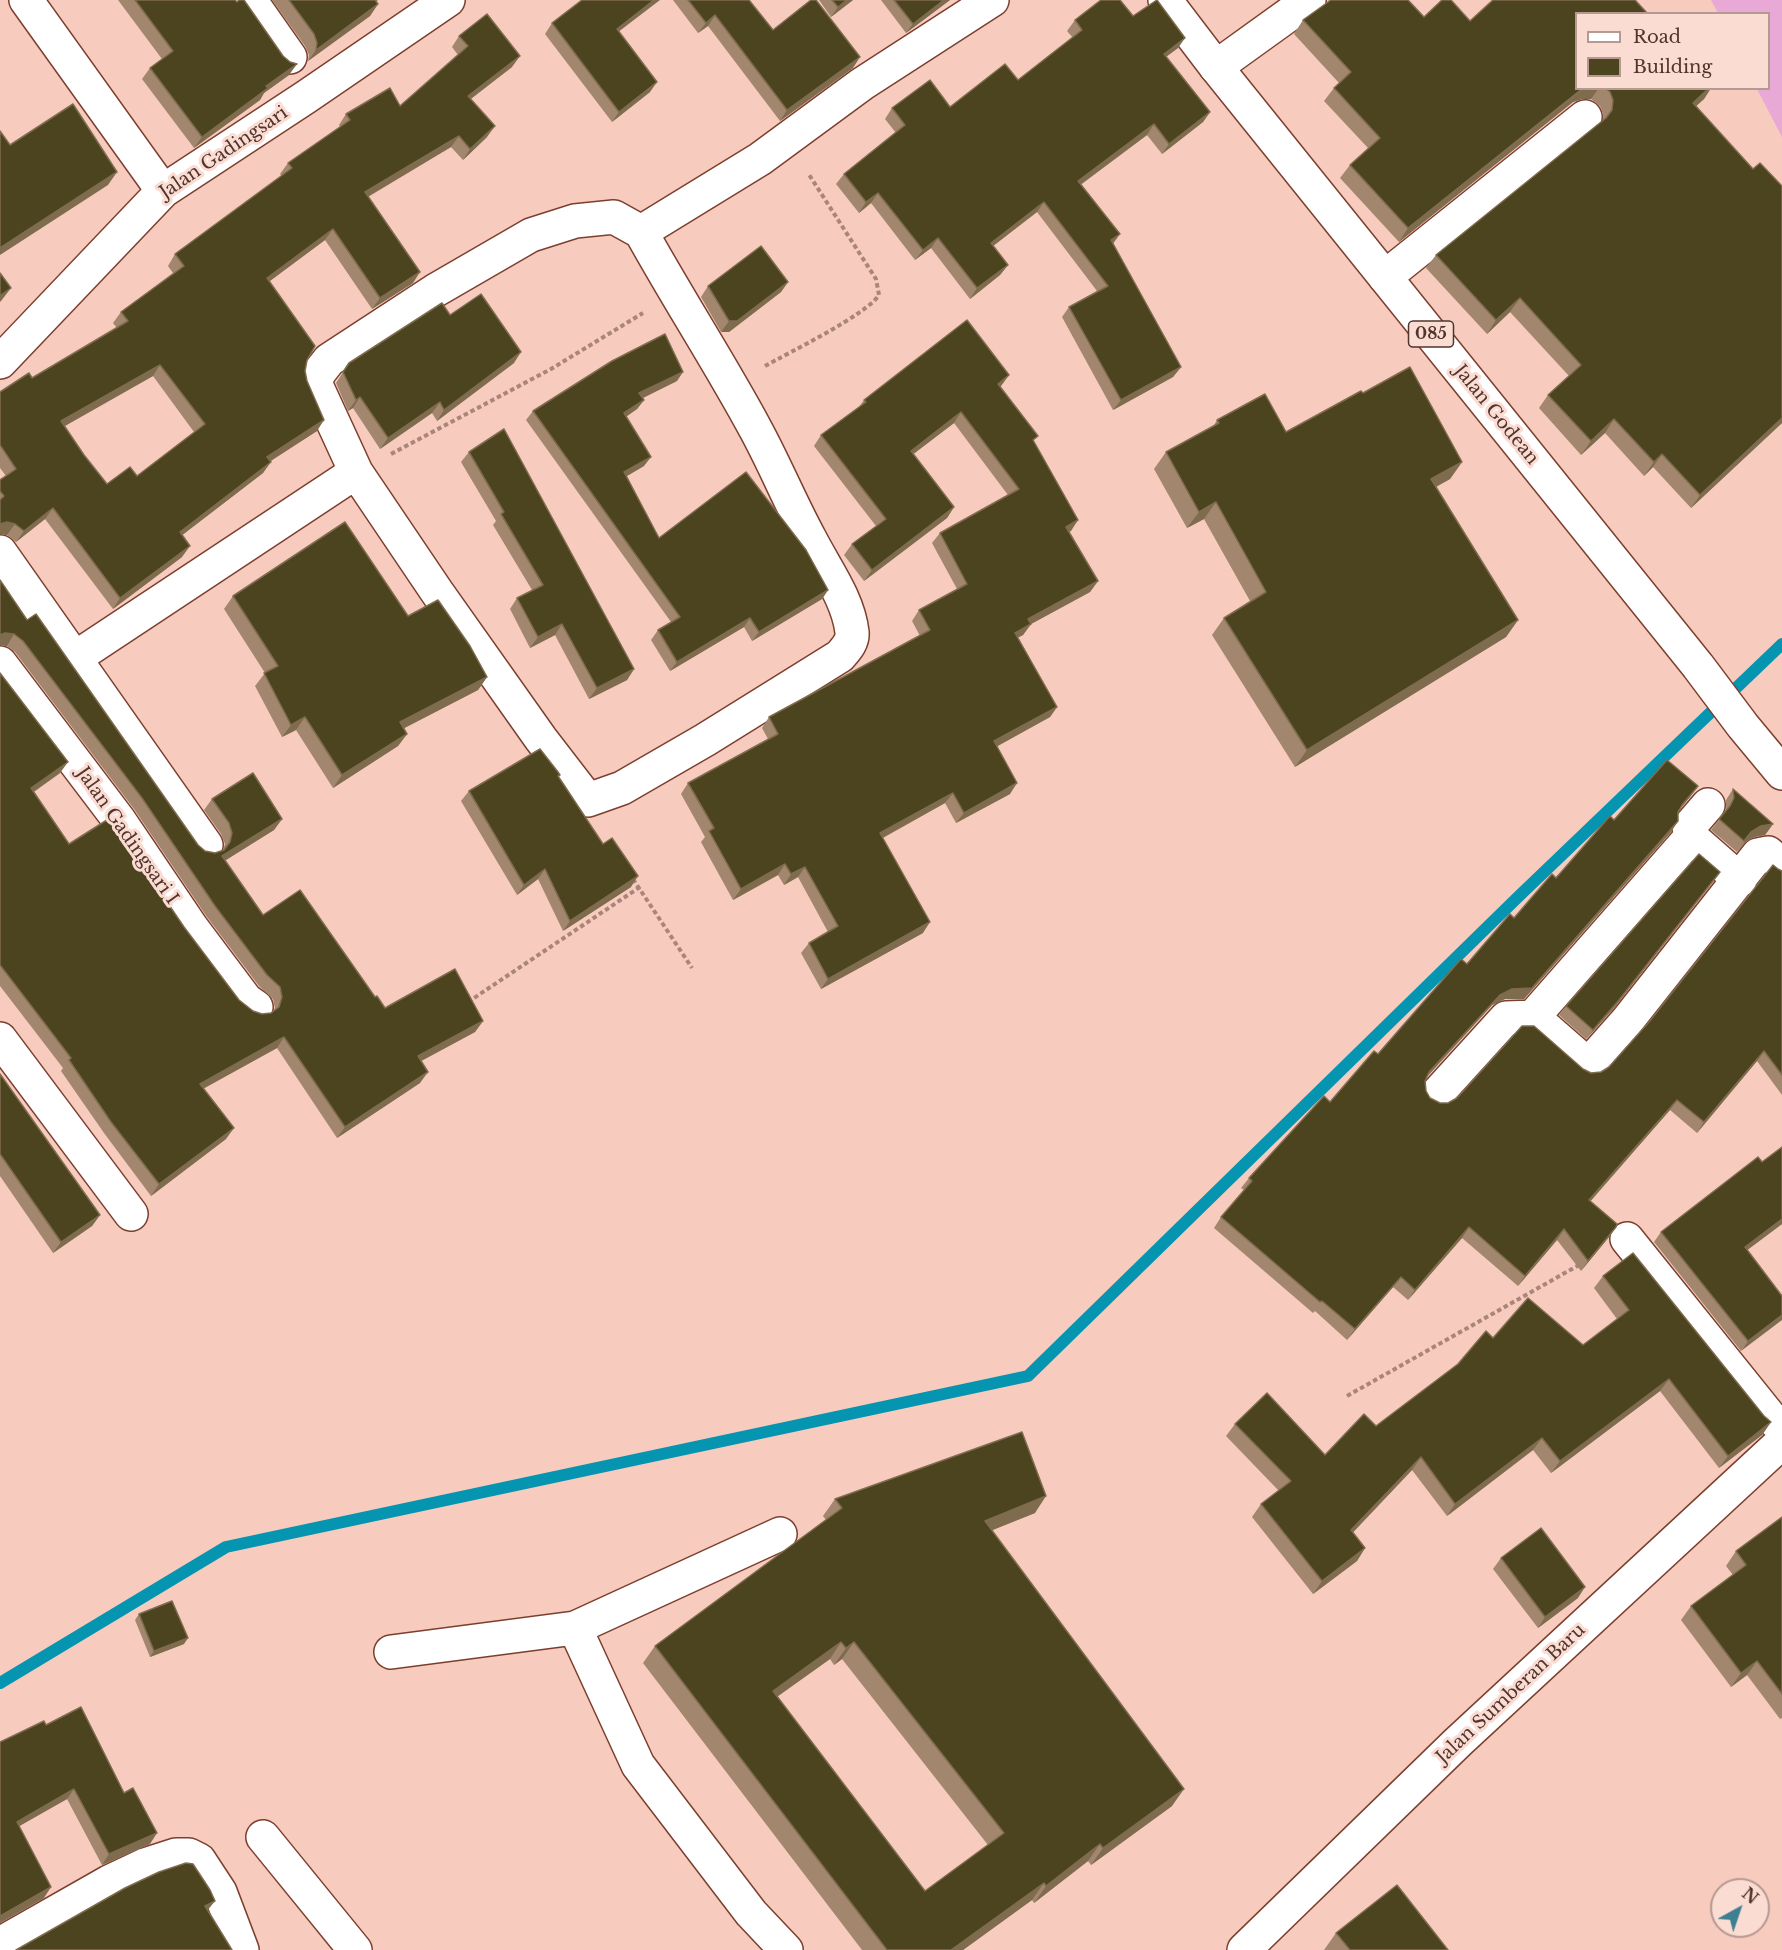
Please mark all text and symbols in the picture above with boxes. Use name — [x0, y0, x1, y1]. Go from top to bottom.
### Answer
legend — [1575, 12, 1770, 90]
text: Road — [1633, 26, 1681, 48]
text: Building — [1633, 56, 1712, 78]
street label: Jalan Gadingsari — [156, 102, 292, 204]
road number: 085 — [1408, 321, 1454, 347]
street label: Jalan Godean — [1449, 361, 1543, 469]
street label: Jalan Gadingsari I — [72, 763, 182, 909]
street label: Jalan Sumberan Baru — [1432, 1619, 1590, 1769]
north arrow — [1710, 1878, 1770, 1938]
text: N — [1738, 1883, 1762, 1908]

